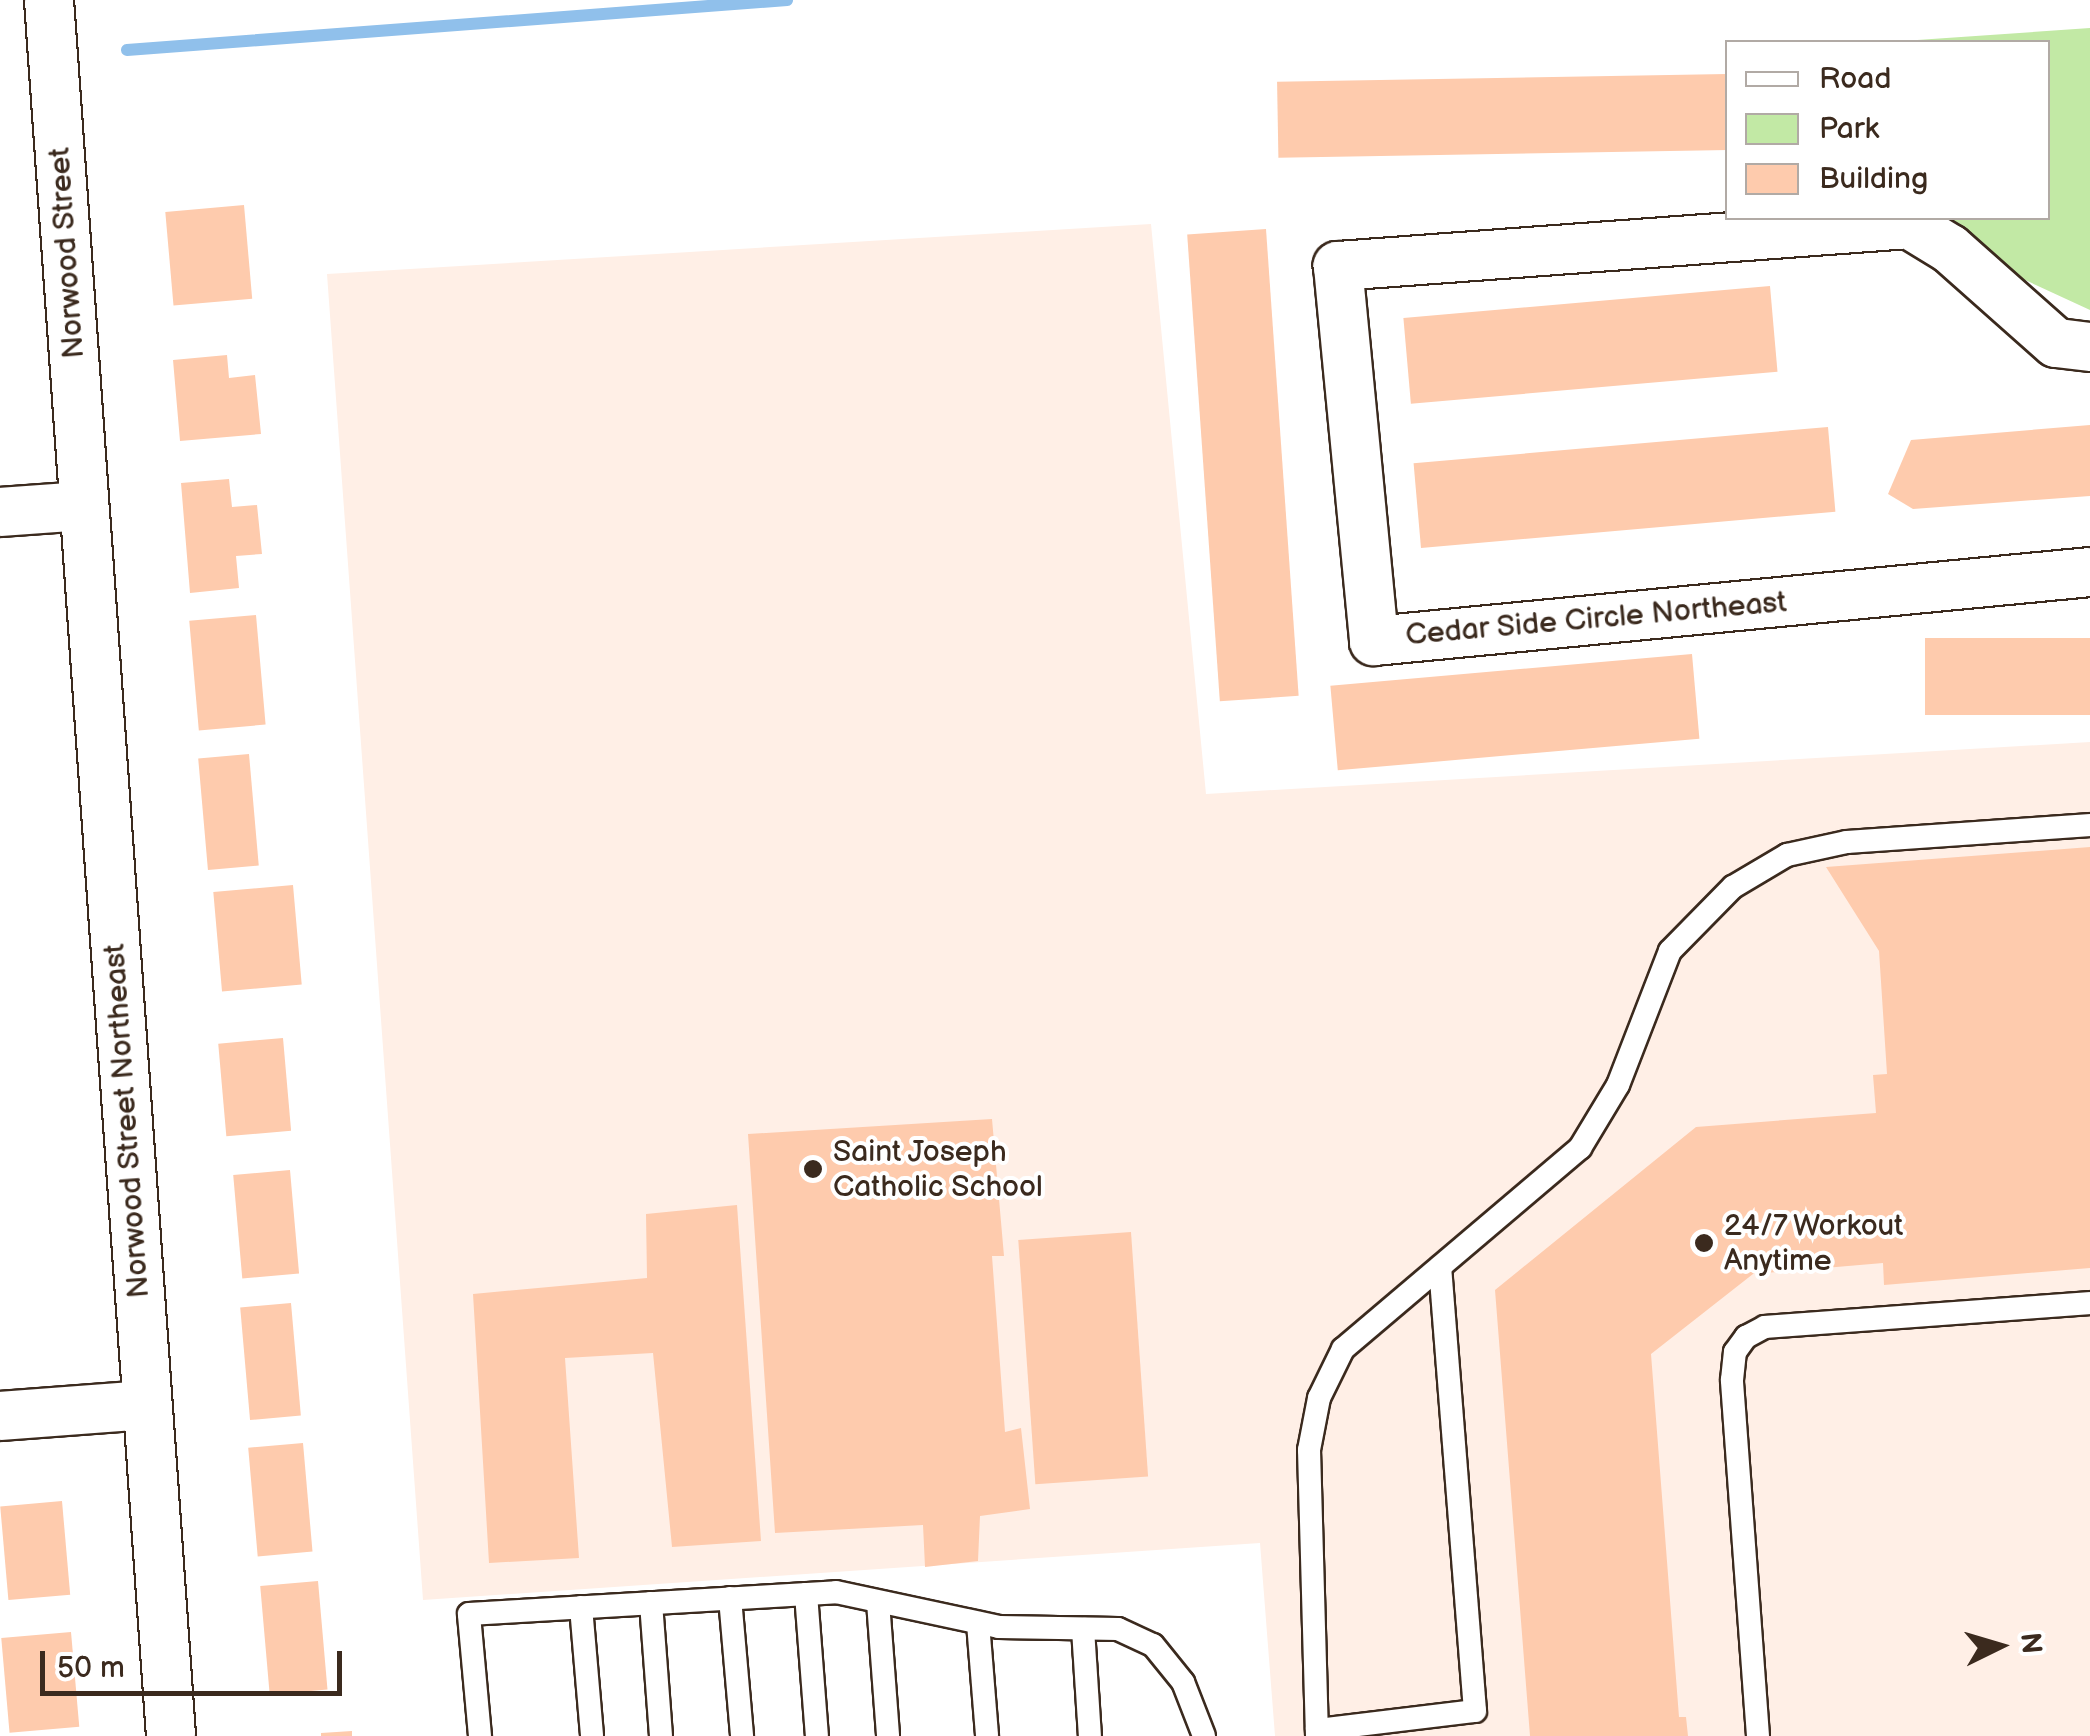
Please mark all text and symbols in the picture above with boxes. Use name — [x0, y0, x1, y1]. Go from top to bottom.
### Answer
legend — [1725, 40, 2050, 220]
text: Road — [1819, 61, 1892, 97]
text: Park — [1819, 111, 1879, 147]
street label: Norwood Street — [42, 146, 92, 360]
text: Building — [1819, 161, 1928, 197]
street label: Cedar Side Circle Northeast — [1404, 584, 1788, 654]
street label: Norwood Street Northeast — [97, 942, 157, 1300]
place label: Saint Joseph Catholic School — [833, 1134, 1043, 1204]
marker: Saint Joseph Catholic School — [802, 1158, 824, 1180]
place label: 24/7 Workout Anytime — [1724, 1208, 1906, 1278]
marker: 24/7 Workout Anytime — [1693, 1232, 1715, 1254]
north arrow — [1950, 1596, 2050, 1696]
scale bar — [45, 1631, 348, 1693]
text: N — [2013, 1631, 2048, 1655]
text: 50 m — [57, 1650, 125, 1686]

